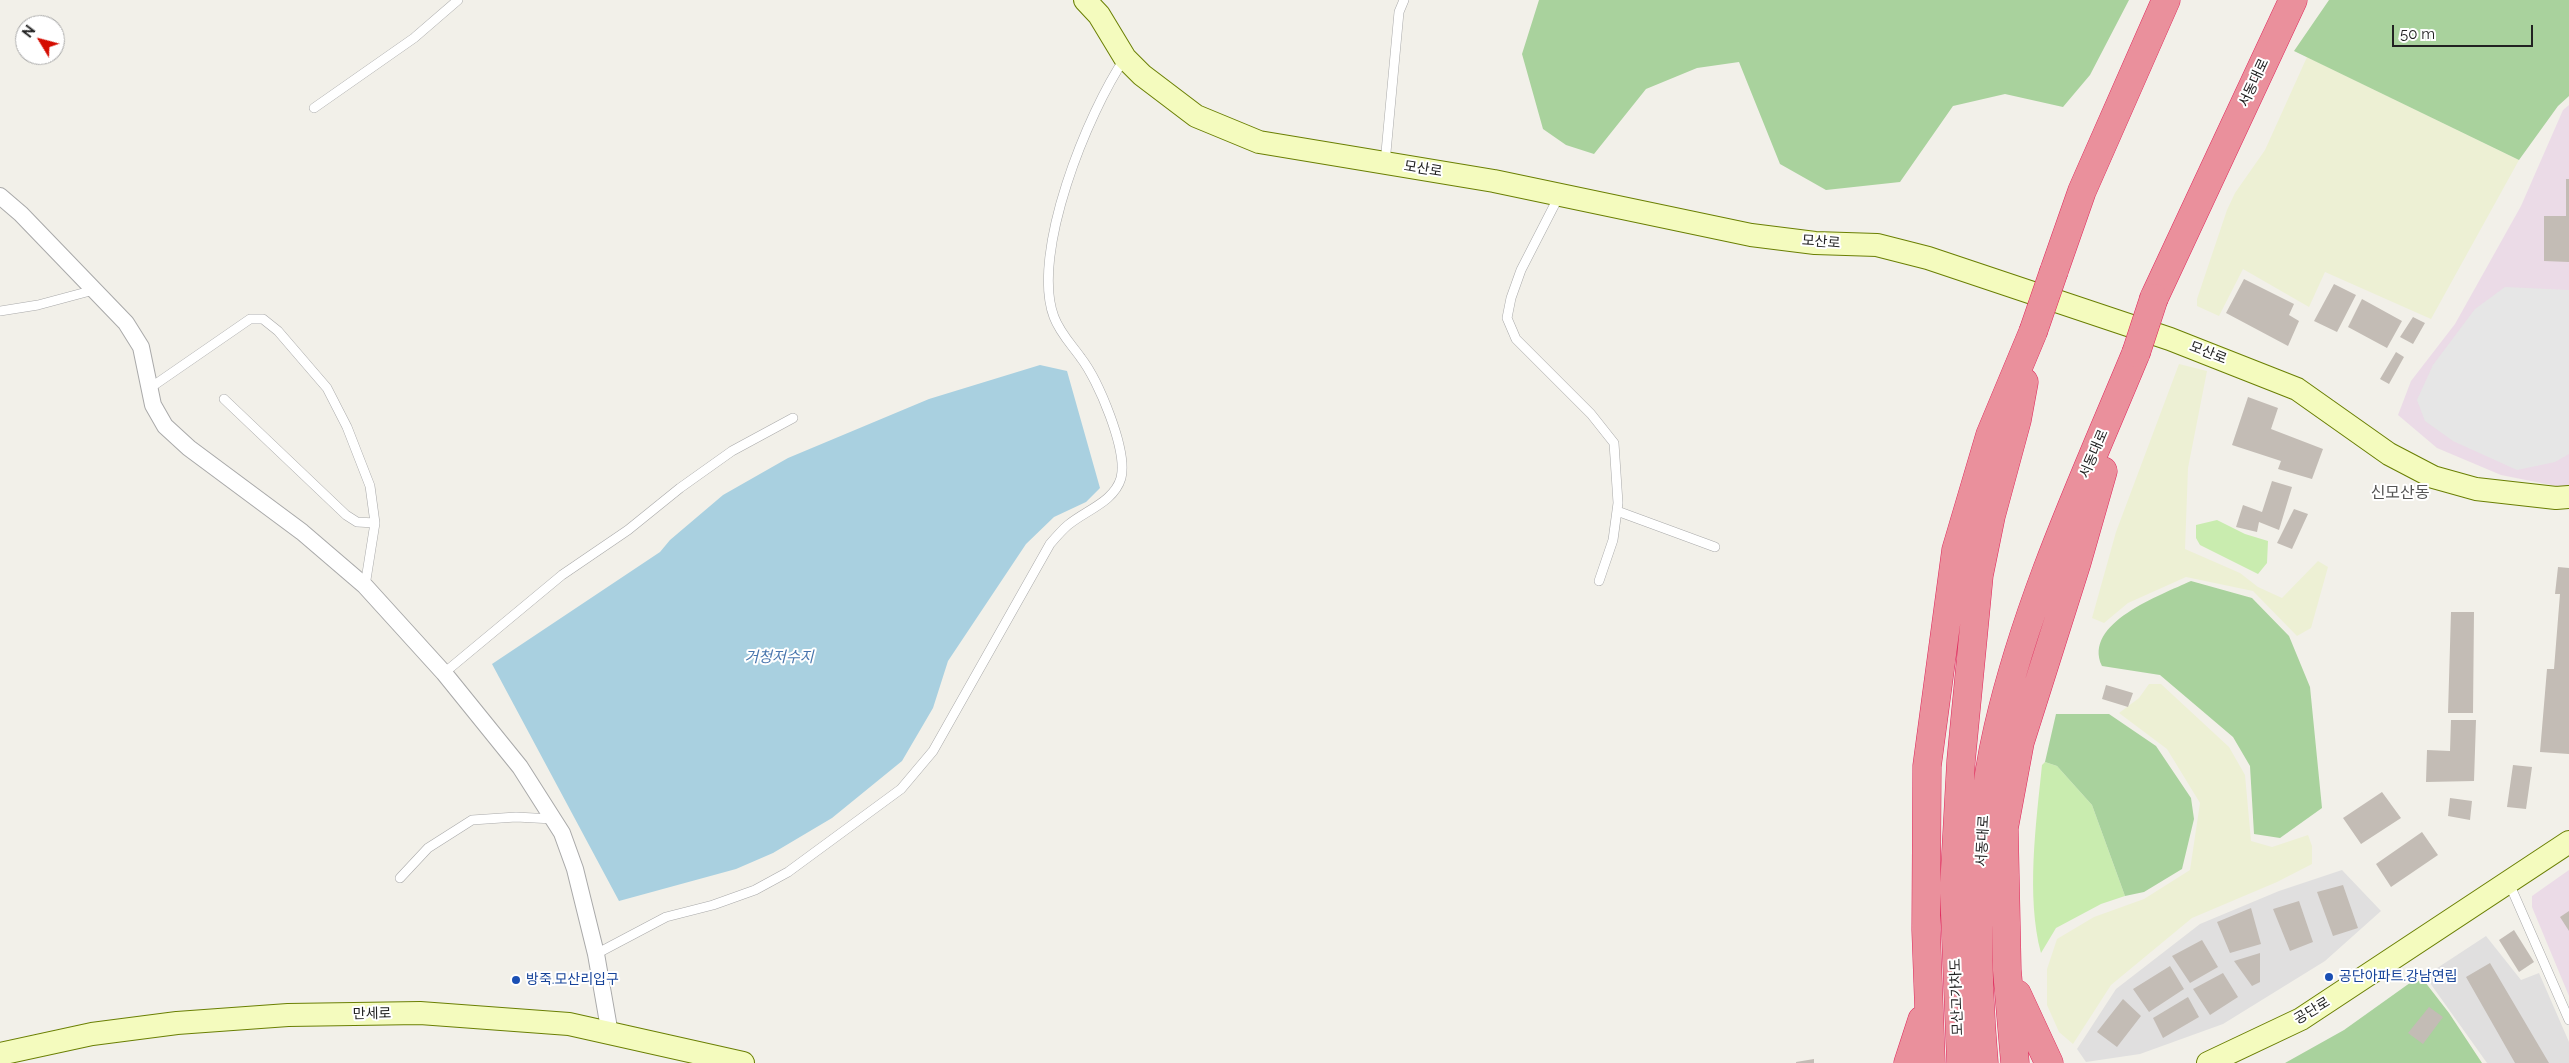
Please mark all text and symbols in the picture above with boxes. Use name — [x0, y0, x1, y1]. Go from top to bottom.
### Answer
north arrow — [15, 15, 65, 65]
scale bar — [2394, 15, 2535, 47]
text: N — [19, 22, 38, 41]
text: 50 m — [2400, 25, 2435, 43]
street label: 서동대로 — [2236, 56, 2272, 110]
street label: 모산로 — [1403, 158, 1443, 180]
street label: 모산로 — [1801, 232, 1841, 252]
street label: 모산로 — [2187, 338, 2229, 368]
street label: 서동대로 — [2076, 427, 2112, 481]
district label: 신모산동 — [2371, 483, 2429, 503]
water label: 거청저수지 — [745, 648, 813, 666]
street label: 서동대로 — [1973, 815, 1993, 867]
street label: 모산고가차도 — [1947, 958, 1967, 1036]
place label: 공단아파트.강남연립 — [2339, 969, 2458, 985]
marker: 공단아파트.강남연립 — [2323, 971, 2335, 983]
place label: 방죽.모산리입구 — [526, 972, 619, 988]
marker: 방죽.모산리입구 — [510, 974, 522, 986]
street label: 공단로 — [2291, 994, 2333, 1028]
street label: 만세로 — [353, 1005, 391, 1023]

